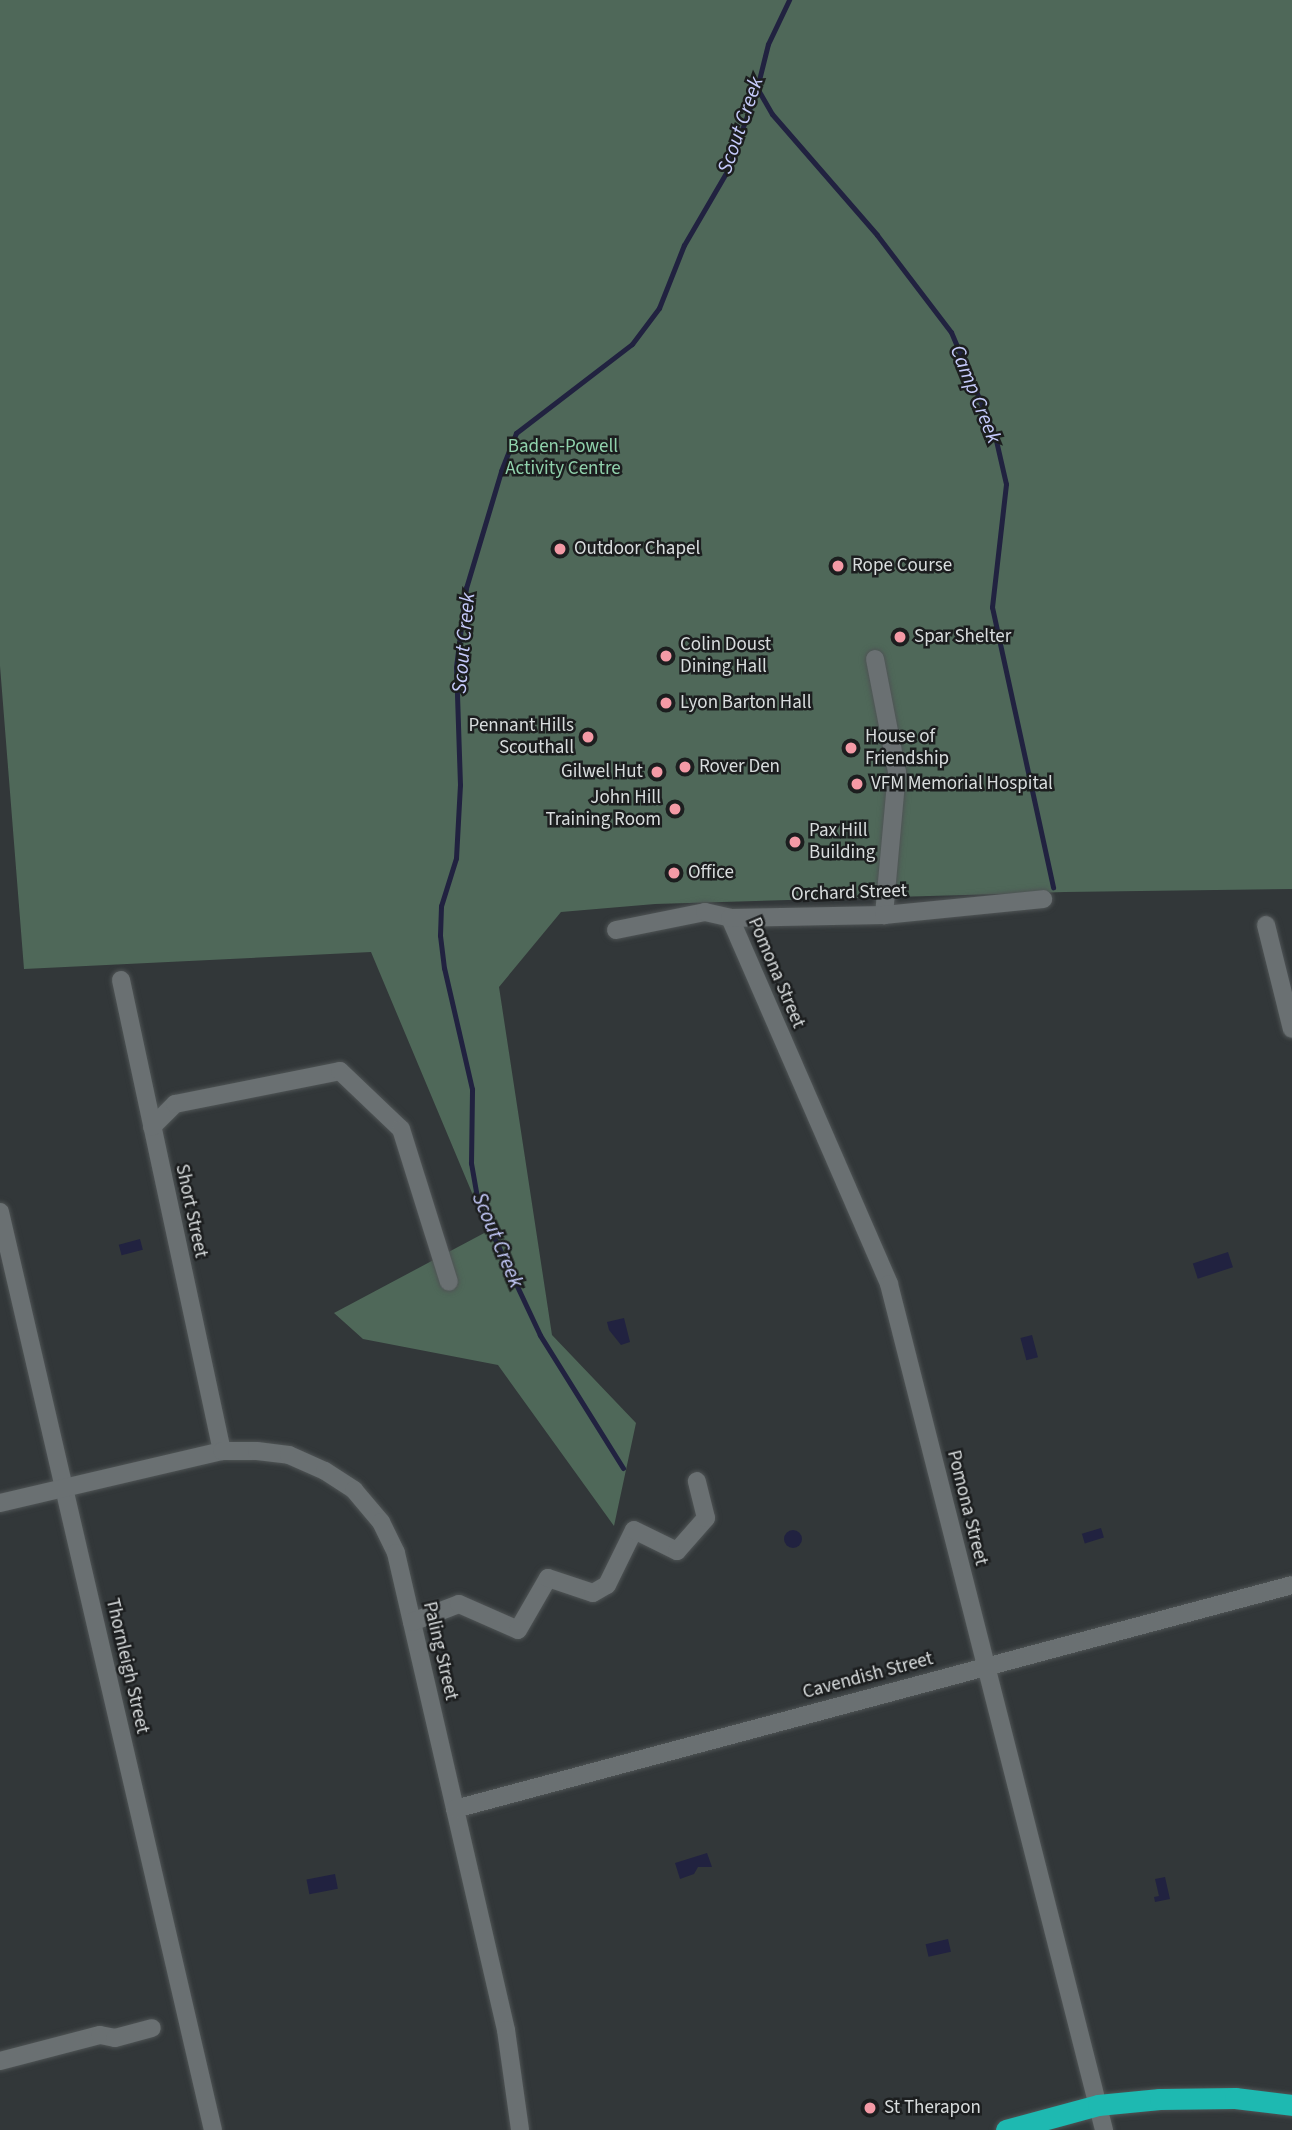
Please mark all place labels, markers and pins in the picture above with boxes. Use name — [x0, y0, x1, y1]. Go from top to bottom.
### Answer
place label: Outdoor Chapel — [574, 538, 700, 560]
marker: Outdoor Chapel — [552, 541, 568, 557]
place label: Rope Course — [852, 555, 952, 577]
marker: Rope Course — [830, 558, 846, 574]
place label: Spar Shelter — [914, 626, 1011, 648]
marker: Spar Shelter — [892, 629, 908, 645]
place label: Colin Doust Dining Hall — [680, 634, 771, 678]
marker: Colin Doust Dining Hall — [658, 648, 674, 664]
place label: Lyon Barton Hall — [680, 692, 811, 714]
marker: Lyon Barton Hall — [658, 695, 674, 711]
place label: Pennant Hills Scouthall — [469, 715, 574, 759]
place label: House of Friendship — [865, 726, 949, 770]
marker: Pennant Hills Scouthall — [580, 729, 596, 745]
marker: House of Friendship — [843, 740, 859, 756]
place label: Rover Den — [699, 756, 780, 778]
marker: Rover Den — [677, 759, 693, 775]
place label: Gilwel Hut — [561, 761, 643, 783]
marker: Gilwel Hut — [649, 764, 665, 780]
place label: VFM Memorial Hospital — [871, 773, 1053, 795]
marker: VFM Memorial Hospital — [849, 776, 865, 792]
place label: John Hill Training Room — [545, 787, 661, 831]
marker: John Hill Training Room — [667, 801, 683, 817]
place label: Pax Hill Building — [809, 820, 875, 864]
marker: Pax Hill Building — [787, 834, 803, 850]
place label: Office — [688, 862, 734, 884]
marker: Office — [666, 865, 682, 881]
place label: St Therapon — [884, 2097, 981, 2119]
marker: St Therapon — [862, 2100, 878, 2116]

